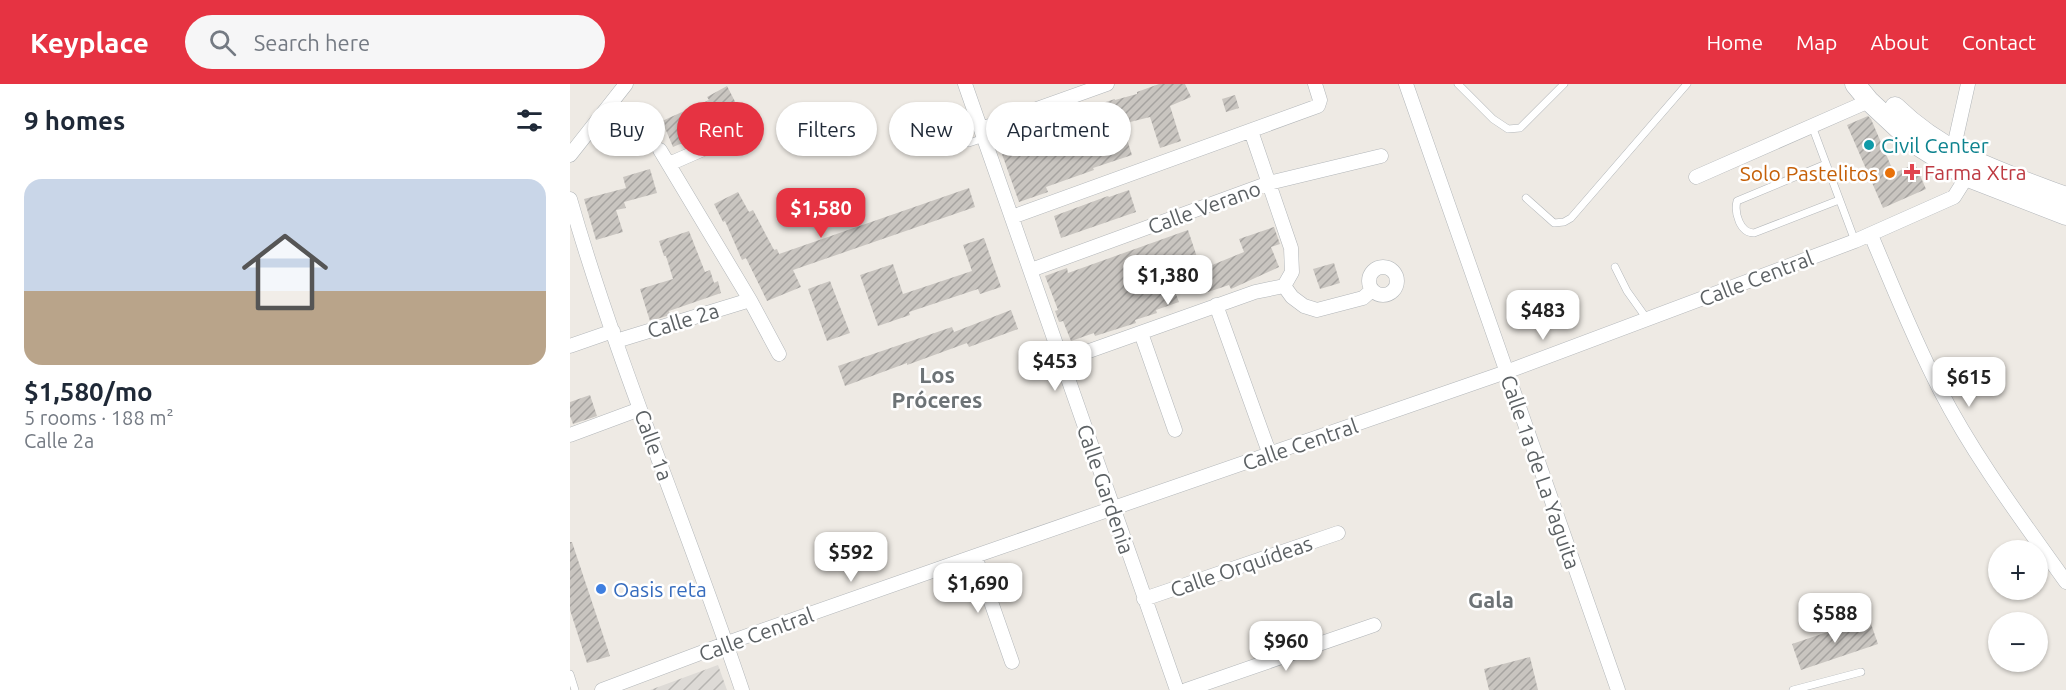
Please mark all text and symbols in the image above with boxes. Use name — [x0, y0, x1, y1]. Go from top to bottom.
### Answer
search box — [185, 15, 605, 69]
icon: search — [206, 26, 239, 59]
text: Keyplace — [30, 27, 149, 58]
text: Search here — [254, 30, 370, 55]
text: Home — [1706, 30, 1763, 54]
text: Map — [1796, 30, 1837, 54]
text: About — [1870, 30, 1929, 54]
text: Contact — [1962, 30, 2036, 54]
chip: Buy — [588, 102, 665, 156]
chip: Rent — [677, 102, 764, 156]
chip: Filters — [776, 102, 877, 156]
chip: New — [889, 102, 974, 156]
chip: Apartment — [986, 102, 1131, 156]
icon: filters — [513, 104, 546, 137]
text: 9 homes — [24, 106, 125, 135]
place label: Civil Center — [1881, 133, 1989, 157]
marker: Civil Center — [1862, 138, 1876, 152]
place label: Farma Xtra — [1924, 160, 2027, 184]
place label: Solo Pastelitos — [1740, 161, 1878, 185]
marker: Farma Xtra — [1905, 165, 1919, 179]
marker: Solo Pastelitos — [1883, 166, 1897, 180]
street label: Calle Verano — [1144, 175, 1264, 239]
pin: $1,580 — [772, 188, 870, 239]
text: $1,580 — [790, 196, 852, 219]
icon: home — [231, 218, 339, 326]
street label: Calle Central — [1696, 245, 1816, 311]
pin: $1,380 — [1119, 255, 1217, 306]
text: $1,380 — [1137, 263, 1199, 286]
pin: $483 — [1507, 290, 1579, 341]
street label: Calle 2a — [644, 298, 722, 342]
text: $483 — [1520, 298, 1566, 321]
pin: $453 — [1019, 341, 1091, 392]
text: $453 — [1032, 349, 1078, 372]
pin: $615 — [1933, 357, 2005, 408]
district label: Los Próceres — [891, 362, 983, 412]
text: $615 — [1946, 365, 1992, 388]
street label: Calle 1a de La Yaguita — [1496, 372, 1586, 572]
text: $1,580/mo — [24, 377, 153, 406]
text: 5 rooms · 188 m² — [24, 406, 174, 429]
street label: Calle 1a — [630, 406, 678, 484]
street label: Calle Central — [1239, 413, 1361, 475]
street label: Calle Gardenia — [1073, 421, 1139, 557]
text: Calle 2a — [24, 429, 94, 452]
street label: Calle Orquídeas — [1167, 530, 1315, 602]
pin: $592 — [815, 532, 887, 583]
text: $592 — [828, 540, 874, 563]
map controls — [1988, 540, 2048, 672]
button: + — [1988, 540, 2048, 600]
pin: $1,690 — [929, 563, 1027, 614]
text: $1,690 — [947, 571, 1009, 594]
place label: Oasis reta — [613, 577, 707, 601]
marker: Oasis reta — [594, 582, 608, 596]
district label: Gala — [1468, 587, 1514, 612]
pin: $588 — [1799, 593, 1871, 644]
text: $588 — [1812, 601, 1858, 624]
street label: Calle Central — [696, 602, 816, 666]
button: − — [1988, 612, 2048, 672]
pin: $960 — [1250, 621, 1322, 672]
text: $960 — [1263, 629, 1309, 652]

